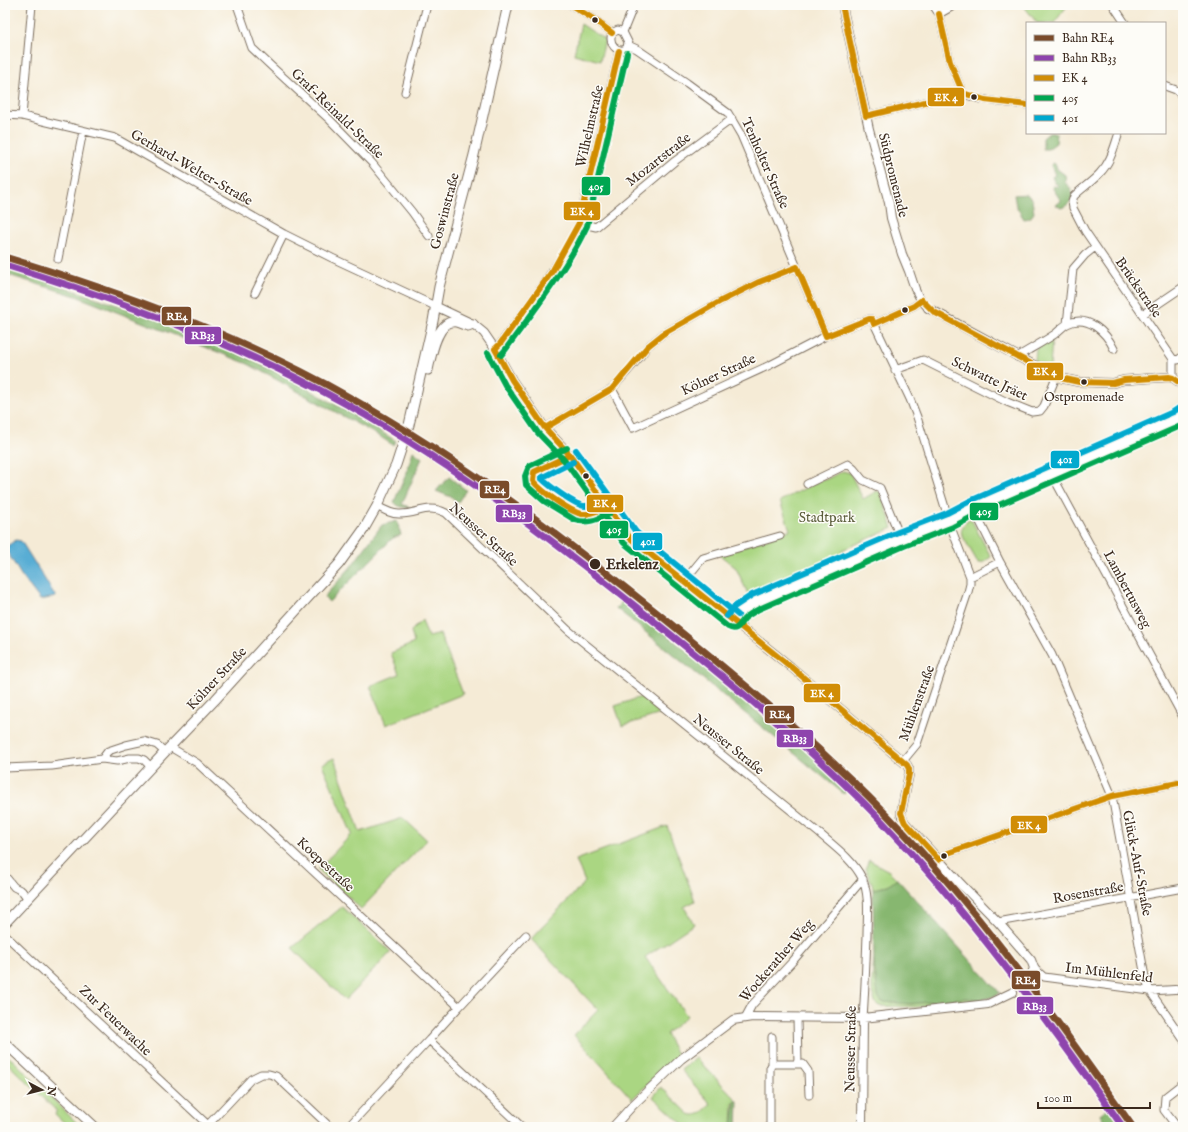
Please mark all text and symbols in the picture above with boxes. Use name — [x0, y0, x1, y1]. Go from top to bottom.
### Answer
unlabelled marker — [590, 15, 600, 25]
legend — [1026, 22, 1166, 134]
text: Bahn RE4 — [1062, 31, 1114, 46]
text: Bahn RB33 — [1062, 51, 1117, 66]
street label: Graf-Reinald-Straße — [287, 65, 388, 163]
text: EK 4 — [1062, 71, 1088, 86]
street label: Wilhelmstraße — [572, 83, 608, 169]
line badge: EK 4 — [927, 87, 965, 107]
text: EK 4 — [934, 91, 958, 105]
text: 405 — [1062, 91, 1079, 106]
unlabelled marker — [969, 92, 979, 102]
text: 401 — [1062, 111, 1078, 126]
street label: Tenholter Straße — [737, 115, 793, 212]
street label: Gerhard-Welter-Straße — [127, 126, 256, 210]
street label: Mozartstraße — [622, 128, 695, 191]
street label: Südpromenade — [874, 131, 912, 220]
street label: Goswinstraße — [426, 170, 464, 252]
line badge: 405 — [581, 176, 611, 196]
text: 405 — [588, 180, 603, 194]
line badge: EK 4 — [563, 201, 601, 221]
text: EK 4 — [570, 205, 594, 219]
street label: Brückstraße — [1111, 254, 1166, 322]
unlabelled marker — [900, 305, 910, 315]
line badge: RE4 — [161, 306, 192, 326]
text: RE4 — [166, 310, 188, 324]
line badge: RB33 — [184, 326, 222, 345]
text: RB33 — [191, 329, 215, 343]
street label: Kölner Straße — [678, 350, 759, 400]
street label: Schwatte Jräet — [949, 353, 1031, 405]
line badge: EK 4 — [1026, 362, 1064, 381]
text: EK 4 — [1033, 365, 1057, 379]
marker: Ostpromenade — [1079, 377, 1089, 387]
place label: Ostpromenade — [1044, 389, 1124, 406]
line badge: 401 — [1050, 450, 1080, 469]
text: 401 — [1057, 453, 1072, 467]
unlabelled marker — [581, 471, 591, 481]
line badge: RE4 — [479, 480, 510, 499]
text: RE4 — [484, 483, 506, 497]
line badge: EK 4 — [586, 494, 624, 513]
text: EK 4 — [593, 497, 617, 511]
street label: Neusser Straße — [445, 499, 522, 571]
line badge: 405 — [969, 502, 999, 521]
line badge: RB33 — [495, 504, 533, 523]
text: 405 — [976, 505, 991, 519]
text: RB33 — [502, 507, 526, 521]
park label: Stadtpark — [799, 509, 856, 527]
line badge: 405 — [599, 520, 629, 539]
text: 405 — [606, 523, 621, 537]
line badge: 401 — [632, 532, 663, 551]
text: 401 — [640, 535, 655, 549]
street label: Lambertusweg — [1099, 547, 1155, 632]
place label: Erkelenz — [606, 556, 659, 574]
marker: Erkelenz — [588, 557, 602, 571]
street label: Kölner Straße — [183, 643, 251, 714]
street label: Mühlenstraße — [895, 662, 939, 744]
line badge: EK 4 — [803, 683, 841, 703]
text: EK 4 — [810, 687, 834, 701]
line badge: RE4 — [764, 705, 795, 724]
text: RE4 — [769, 708, 791, 722]
street label: Neusser Straße — [689, 710, 768, 779]
line badge: RB33 — [776, 729, 814, 748]
text: RB33 — [783, 732, 807, 746]
street label: Glück-Auf-Straße — [1118, 809, 1156, 918]
line badge: EK 4 — [1010, 815, 1048, 834]
text: EK 4 — [1017, 819, 1041, 833]
street label: Koepestraße — [293, 833, 358, 896]
unlabelled marker — [939, 851, 949, 861]
street label: Rosenstraße — [1051, 878, 1126, 908]
street label: Wockerather Weg — [736, 915, 818, 1006]
street label: Im Mühlenfeld — [1064, 959, 1154, 987]
line badge: RE4 — [1011, 970, 1041, 990]
text: RE4 — [1015, 974, 1037, 988]
street label: Zur Feuerwache — [75, 981, 156, 1060]
line badge: RB33 — [1016, 996, 1054, 1015]
text: RB33 — [1023, 1000, 1047, 1014]
street label: Neusser Straße — [841, 1005, 861, 1093]
north arrow — [22, 1070, 62, 1110]
scale bar — [1038, 1084, 1150, 1110]
text: N — [43, 1085, 59, 1097]
text: 100 m — [1044, 1091, 1072, 1106]

